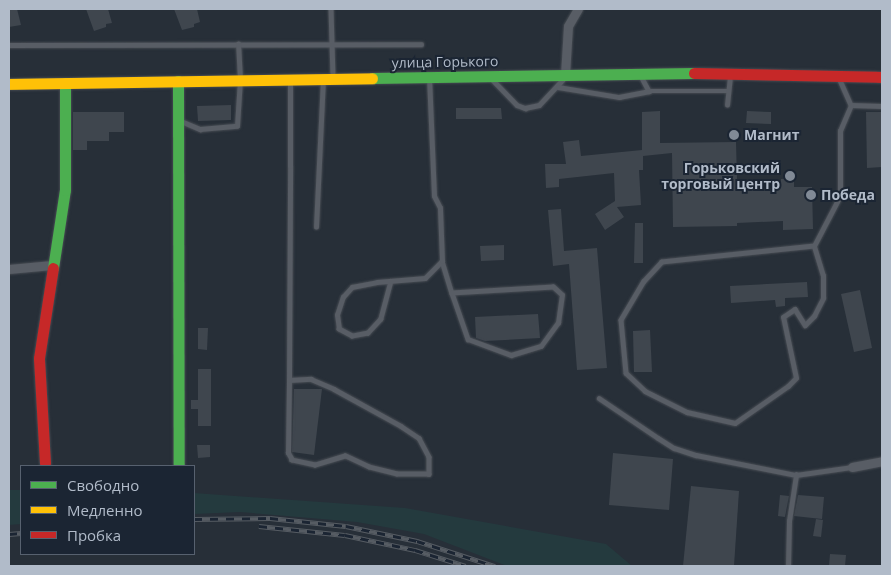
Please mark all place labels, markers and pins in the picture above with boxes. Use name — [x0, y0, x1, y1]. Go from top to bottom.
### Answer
place label: Магнит — [744, 127, 799, 143]
marker: Магнит — [728, 129, 740, 141]
place label: Горьковский торговый центр — [661, 160, 780, 192]
marker: Горьковский торговый центр — [784, 170, 796, 182]
place label: Победа — [821, 187, 875, 203]
marker: Победа — [805, 189, 817, 201]

